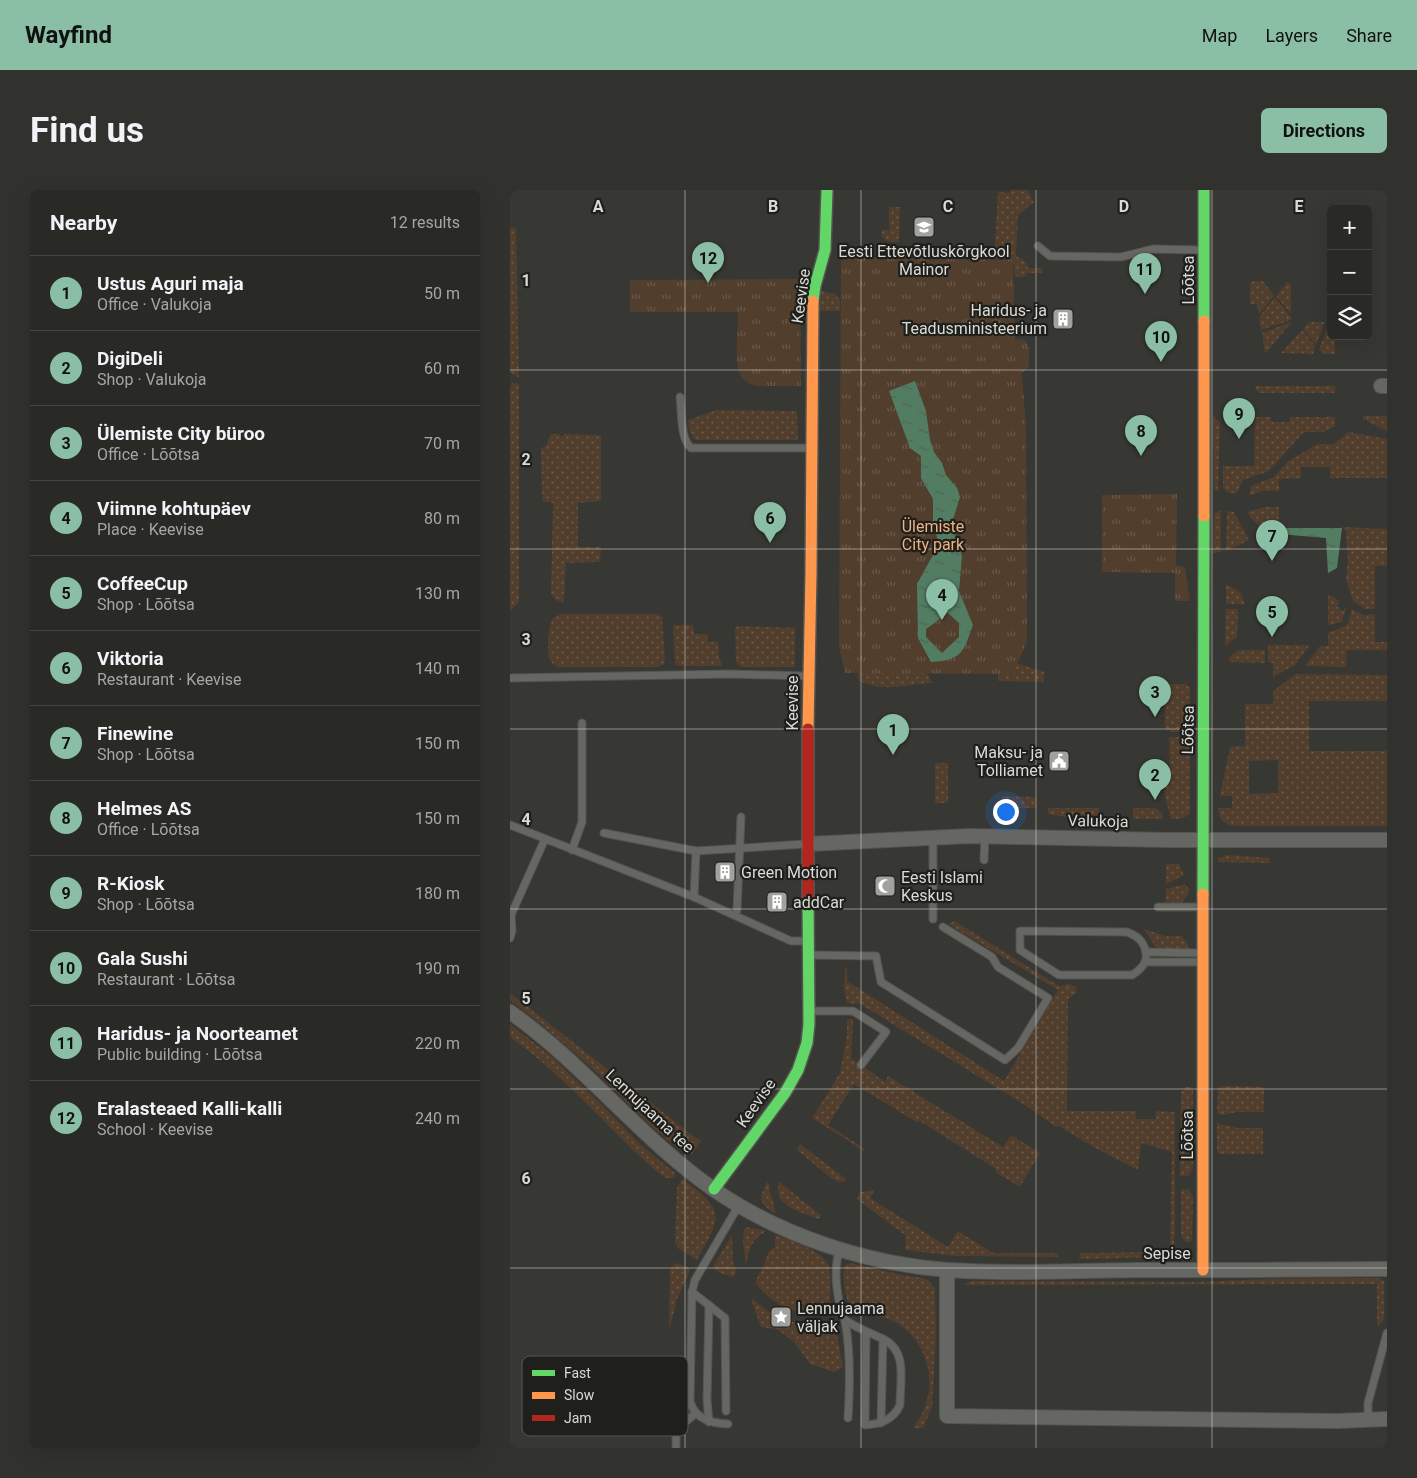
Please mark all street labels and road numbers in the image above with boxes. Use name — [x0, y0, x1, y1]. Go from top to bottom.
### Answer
street label: Lõõtsa — [1179, 255, 1198, 305]
street label: Keevise — [788, 267, 814, 325]
street label: Keevise — [783, 675, 802, 731]
street label: Lõõtsa — [1178, 705, 1198, 755]
street label: Valukoja — [1067, 811, 1129, 831]
street label: Lennujaama tee — [602, 1065, 698, 1157]
street label: Keevise — [732, 1075, 780, 1131]
street label: Lõõtsa — [1178, 1110, 1197, 1160]
street label: Sepise — [1143, 1244, 1191, 1263]

